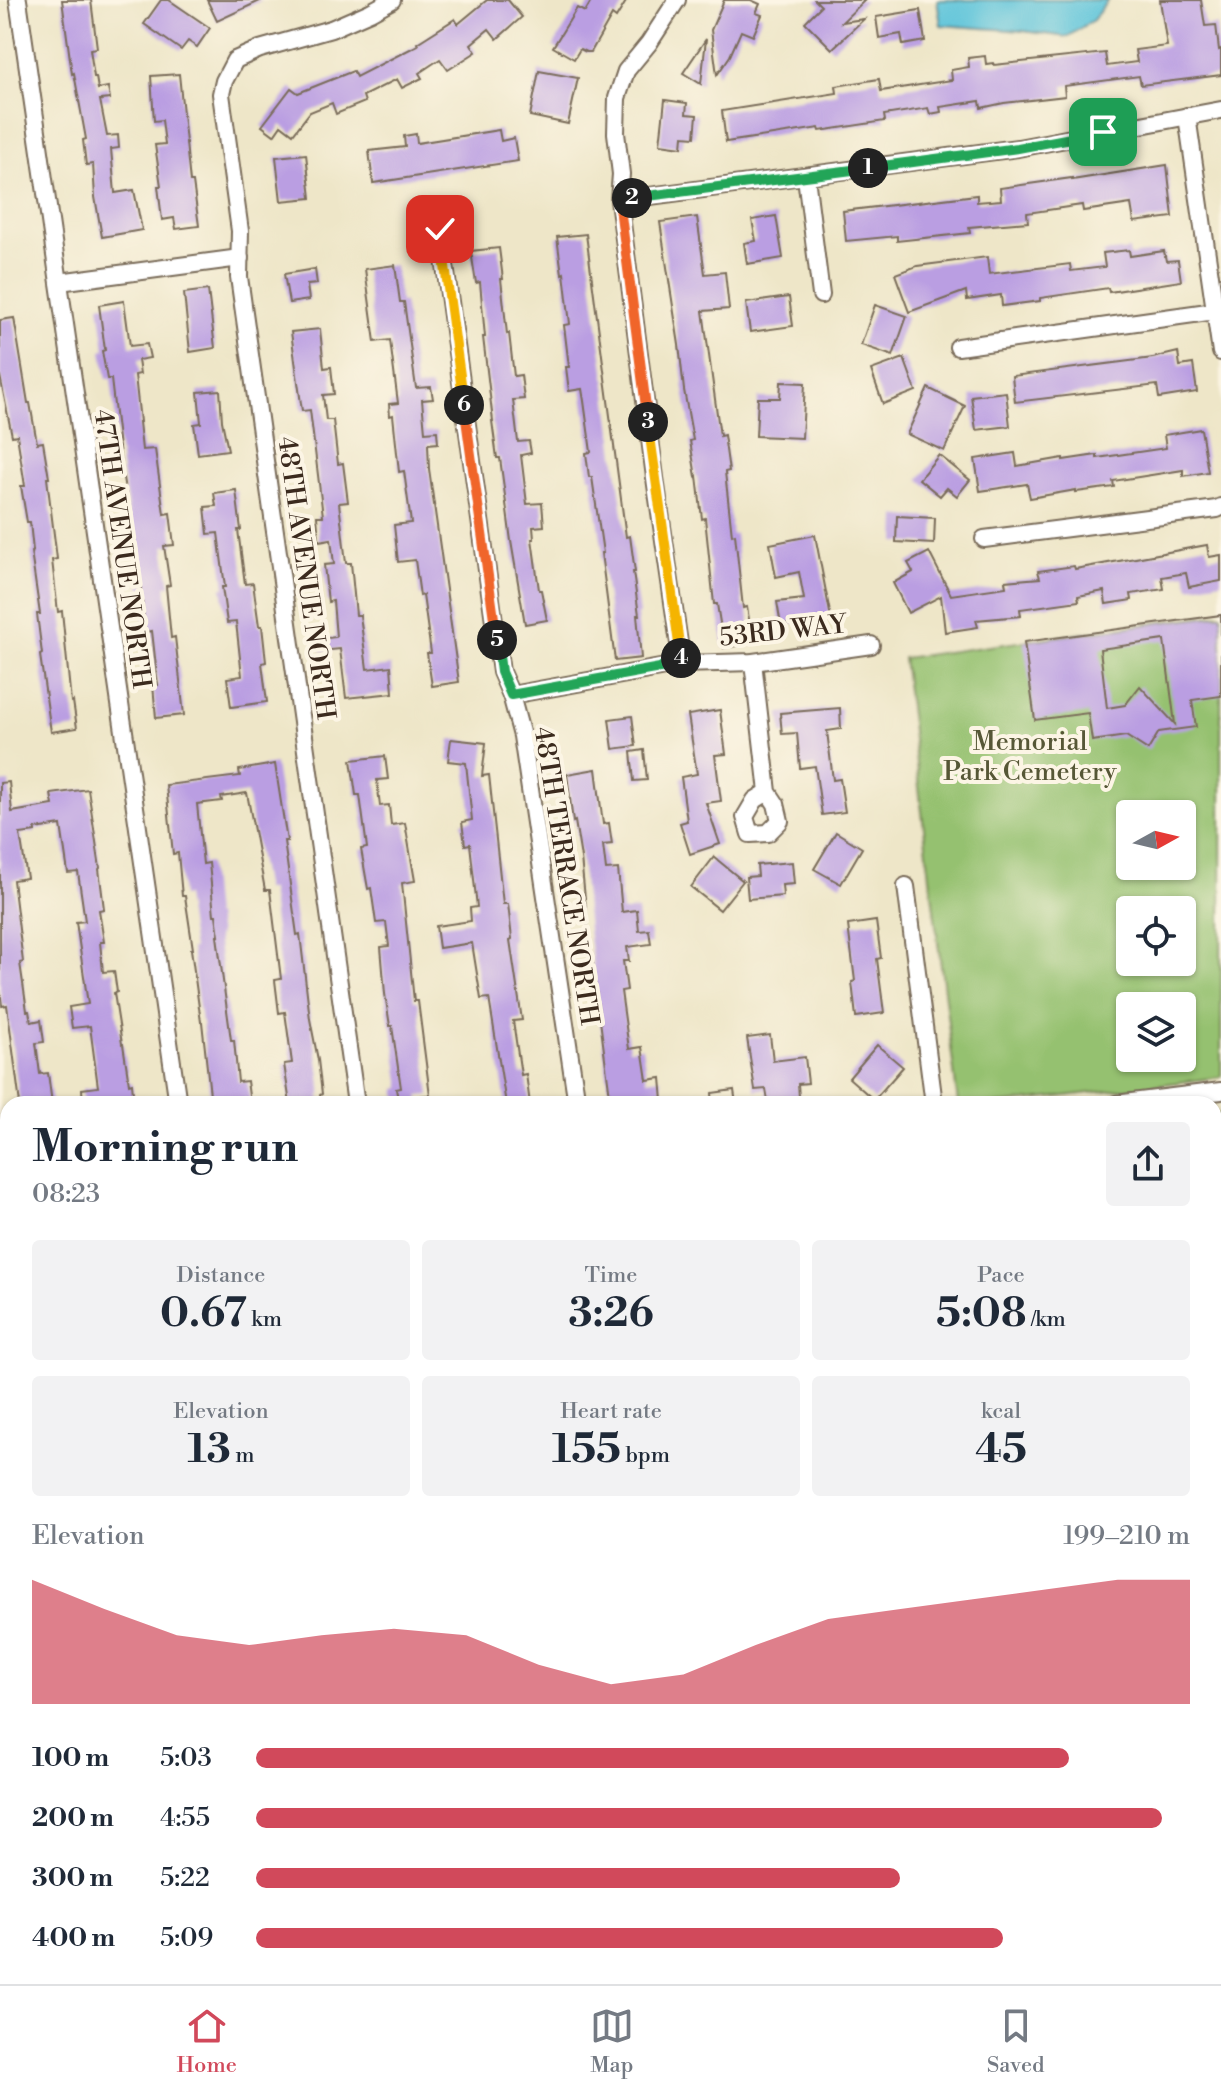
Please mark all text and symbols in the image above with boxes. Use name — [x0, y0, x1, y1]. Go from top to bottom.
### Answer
pin — [1069, 98, 1137, 166]
icon: arrive — [1081, 110, 1125, 154]
pin: 1 — [848, 148, 888, 188]
text: 1 — [863, 154, 873, 181]
pin: 2 — [612, 178, 652, 218]
text: 2 — [625, 184, 639, 211]
pin — [406, 195, 474, 263]
icon: check — [418, 207, 462, 251]
pin: 6 — [444, 385, 484, 425]
text: 6 — [457, 391, 471, 418]
pin: 3 — [628, 402, 668, 442]
street label: 47TH AVENUE NORTH — [87, 407, 157, 691]
text: 3 — [641, 408, 655, 435]
street label: 48TH AVENUE NORTH — [270, 434, 342, 722]
street label: 53RD WAY — [718, 608, 850, 654]
pin: 5 — [477, 620, 517, 660]
text: 5 — [490, 626, 504, 653]
pin: 4 — [661, 638, 701, 678]
text: 4 — [674, 644, 688, 671]
street label: 48TH TERRACE NORTH — [527, 724, 605, 1028]
park label: Memorial Park Cemetery — [943, 726, 1117, 788]
north arrow — [1116, 800, 1196, 880]
map controls — [1116, 800, 1196, 1072]
button: locate — [1116, 896, 1196, 976]
button: layers — [1116, 992, 1196, 1072]
text: Morning run — [32, 1120, 298, 1175]
button: share — [1106, 1122, 1190, 1206]
text: 08:23 — [32, 1178, 100, 1210]
text: Distance — [177, 1262, 265, 1289]
text: Time — [585, 1262, 637, 1289]
text: Pace — [977, 1262, 1025, 1289]
text: 0.67 — [160, 1289, 247, 1339]
text: 3:26 — [568, 1289, 654, 1339]
text: 5:08 — [936, 1289, 1026, 1339]
text: km — [247, 1306, 282, 1333]
text: /km — [1026, 1306, 1066, 1333]
text: Elevation — [173, 1398, 269, 1425]
text: Heart rate — [560, 1398, 662, 1425]
text: kcal — [981, 1398, 1021, 1425]
text: 13 — [187, 1425, 231, 1475]
text: 155 — [552, 1425, 621, 1475]
text: 45 — [975, 1425, 1027, 1475]
text: m — [231, 1442, 255, 1469]
text: bpm — [621, 1442, 670, 1469]
text: Elevation — [32, 1520, 145, 1552]
text: 199–210 m — [1063, 1520, 1190, 1552]
text: 100 m — [32, 1742, 109, 1774]
text: 5:03 — [160, 1742, 212, 1774]
text: 200 m — [32, 1802, 114, 1834]
text: 4:55 — [160, 1802, 210, 1834]
text: 300 m — [32, 1862, 113, 1894]
text: 5:22 — [160, 1862, 210, 1894]
text: 400 m — [32, 1922, 115, 1954]
text: 5:09 — [160, 1922, 213, 1954]
tab: Home — [176, 2004, 237, 2079]
tab: Map — [590, 2004, 634, 2079]
tab: Saved — [987, 2004, 1045, 2079]

